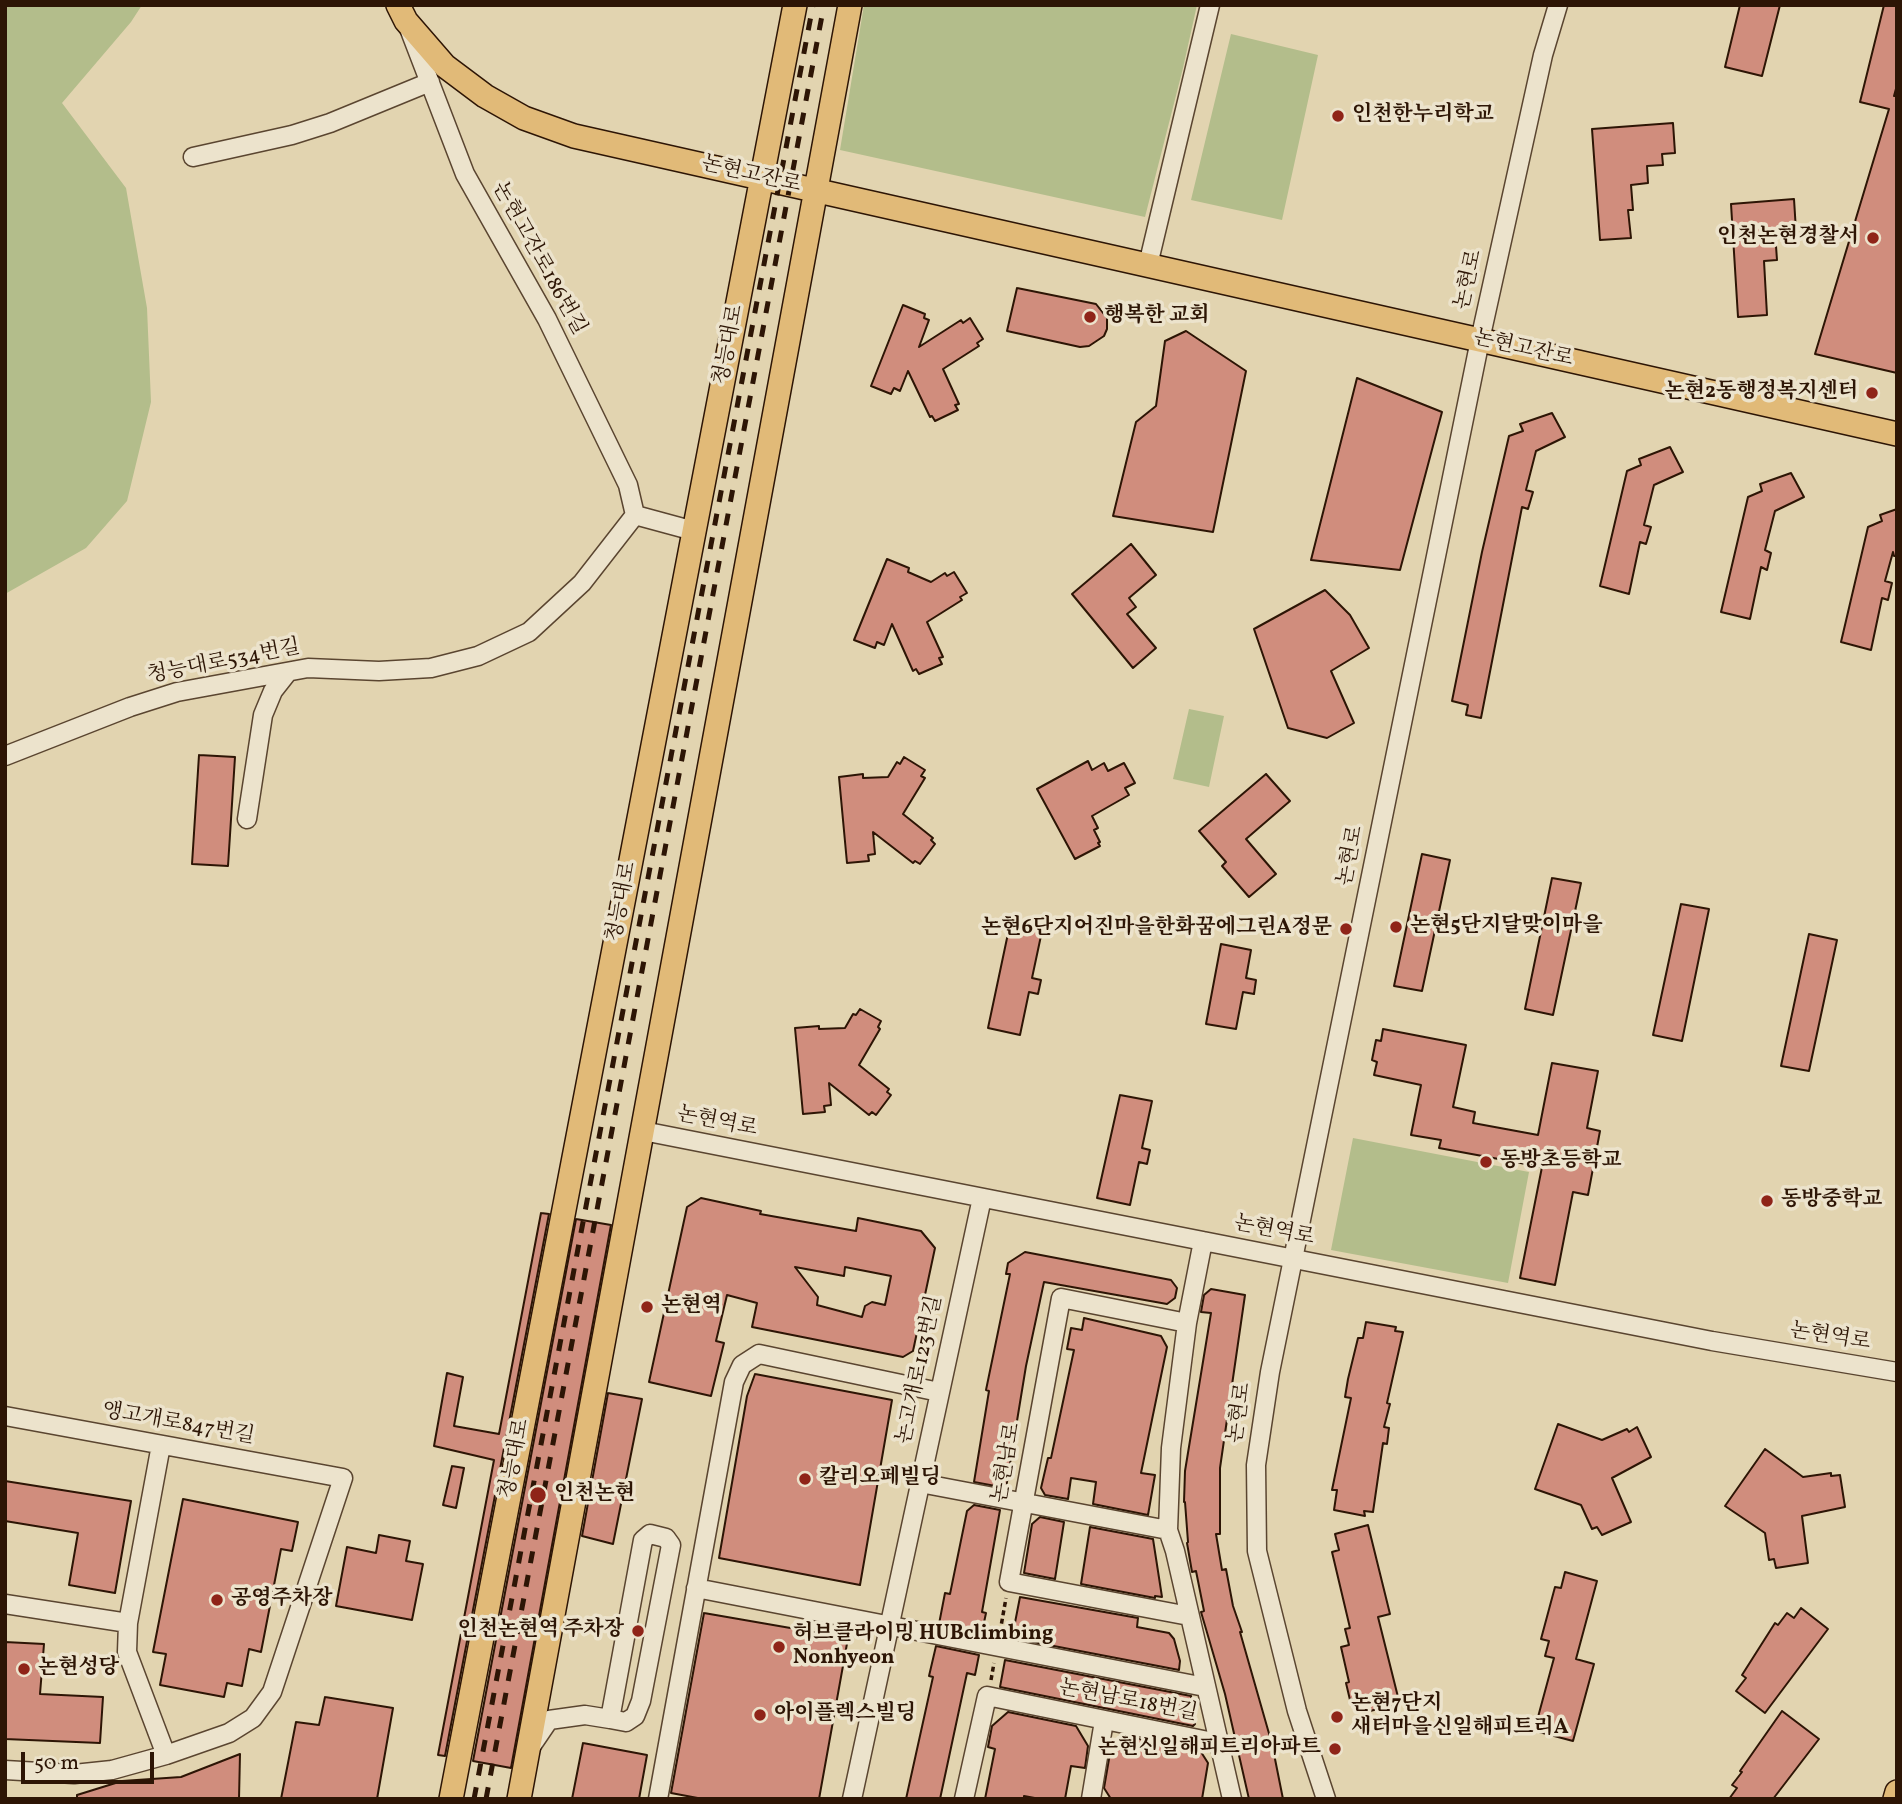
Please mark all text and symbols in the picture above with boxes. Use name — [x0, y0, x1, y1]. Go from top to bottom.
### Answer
place label: 인천한누리학교 — [1352, 103, 1494, 129]
marker: 인천한누리학교 — [1330, 108, 1346, 124]
street label: 논현고잔로 — [699, 152, 803, 200]
street label: 논현고잔로186번길 — [485, 178, 591, 340]
place label: 인천논현경찰서 — [1717, 225, 1859, 251]
marker: 인천논현경찰서 — [1865, 230, 1881, 246]
street label: 논현로 — [1451, 248, 1489, 312]
street label: 청능대로 — [710, 303, 750, 387]
place label: 행복한 교회 — [1104, 304, 1210, 330]
marker: 행복한 교회 — [1082, 309, 1098, 325]
street label: 논현고잔로 — [1471, 326, 1575, 374]
place label: 논현2동행정복지센터 — [1665, 380, 1858, 406]
marker: 논현2동행정복지센터 — [1864, 385, 1880, 401]
street label: 청능대로534번길 — [145, 636, 303, 690]
street label: 논현로 — [1334, 824, 1370, 888]
street label: 청능대로 — [603, 860, 643, 944]
place label: 논현5단지달맞이마을 — [1410, 914, 1603, 940]
place label: 논현6단지어진마을한화꿈에그린A정문 — [981, 916, 1332, 942]
marker: 논현5단지달맞이마을 — [1388, 919, 1404, 935]
marker: 논현6단지어진마을한화꿈에그린A정문 — [1338, 921, 1354, 937]
street label: 논현역로 — [675, 1103, 759, 1143]
place label: 동방초등학교 — [1500, 1149, 1622, 1175]
marker: 동방초등학교 — [1478, 1154, 1494, 1170]
place label: 동방중학교 — [1781, 1188, 1882, 1214]
marker: 동방중학교 — [1759, 1193, 1775, 1209]
street label: 논현역로 — [1232, 1212, 1316, 1252]
street label: 논고개로123번길 — [893, 1293, 949, 1447]
place label: 논현역 — [661, 1294, 722, 1320]
marker: 논현역 — [639, 1299, 655, 1315]
street label: 논현역로 — [1788, 1319, 1872, 1357]
street label: 논현로 — [1224, 1381, 1258, 1445]
street label: 앵고개로847번길 — [100, 1399, 256, 1451]
street label: 청능대로 — [496, 1417, 536, 1501]
street label: 논현남로 — [989, 1421, 1027, 1505]
place label: 칼리오페빌딩 — [819, 1466, 941, 1492]
marker: 칼리오페빌딩 — [797, 1471, 813, 1487]
place label: 인천논현 — [554, 1482, 635, 1508]
marker: 인천논현 — [528, 1485, 548, 1505]
place label: 공영주차장 — [231, 1587, 332, 1613]
marker: 공영주차장 — [209, 1592, 225, 1608]
place label: 인천논현역 주차장 — [458, 1618, 624, 1644]
place label: 허브클라이밍 HUBclimbing Nonhyeon — [793, 1622, 1053, 1672]
marker: 인천논현역 주차장 — [630, 1623, 646, 1639]
marker: 허브클라이밍 HUBclimbing Nonhyeon — [771, 1639, 787, 1655]
place label: 논현성당 — [38, 1656, 119, 1682]
marker: 논현성당 — [16, 1661, 32, 1677]
street label: 논현남로18번길 — [1057, 1676, 1199, 1728]
place label: 논현7단지 새터마을신일해피트리A — [1351, 1692, 1569, 1742]
place label: 아이플렉스빌딩 — [774, 1702, 916, 1728]
marker: 아이플렉스빌딩 — [752, 1707, 768, 1723]
marker: 논현7단지 새터마을신일해피트리A — [1329, 1709, 1345, 1725]
place label: 논현신일해피트리아파트 — [1098, 1736, 1321, 1762]
scale bar — [24, 1738, 158, 1782]
marker: 논현신일해피트리아파트 — [1327, 1741, 1343, 1757]
text: 50 m — [34, 1749, 79, 1778]

